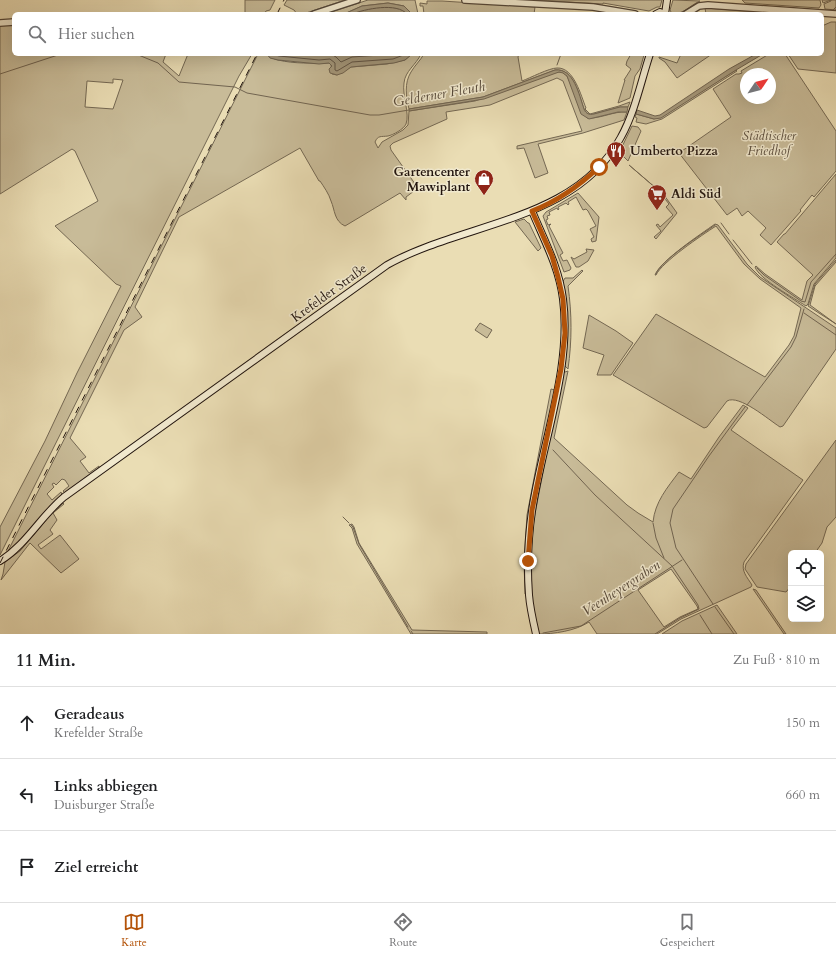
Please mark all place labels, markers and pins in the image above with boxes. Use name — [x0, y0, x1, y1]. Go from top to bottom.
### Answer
restaurant icon: Umberto Pizza — [605, 140, 627, 168]
place label: Umberto Pizza — [630, 142, 719, 160]
place label: Gartencenter Mawiplant — [393, 163, 471, 196]
shop icon: Gartencenter Mawiplant — [473, 168, 495, 196]
supermarket icon: Aldi Süd — [646, 183, 668, 211]
place label: Aldi Süd — [671, 185, 722, 203]

